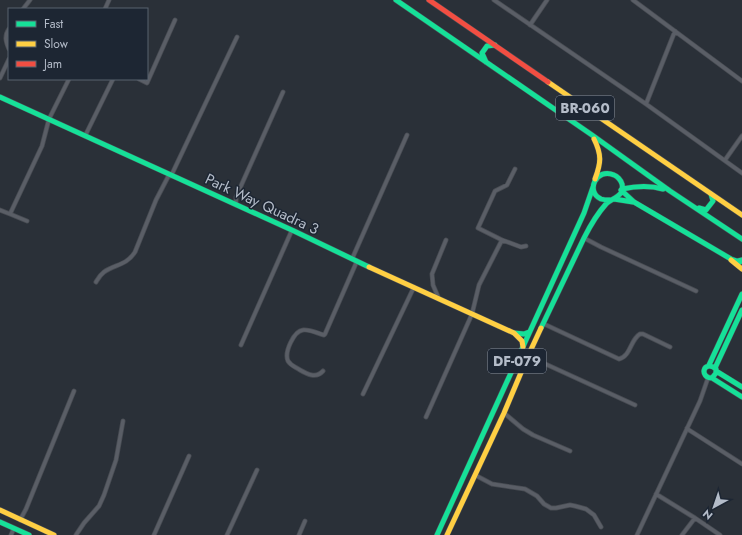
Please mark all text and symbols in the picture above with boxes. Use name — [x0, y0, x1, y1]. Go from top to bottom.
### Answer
legend — [8, 8, 148, 80]
text: Fast — [44, 15, 63, 33]
text: Slow — [44, 35, 69, 53]
text: Jam — [42, 55, 62, 73]
road number: BR-060 — [556, 96, 614, 120]
street label: Park Way Quadra 3 — [201, 168, 323, 240]
road number: DF-079 — [488, 349, 546, 373]
north arrow — [694, 487, 734, 527]
text: N — [699, 506, 716, 524]

